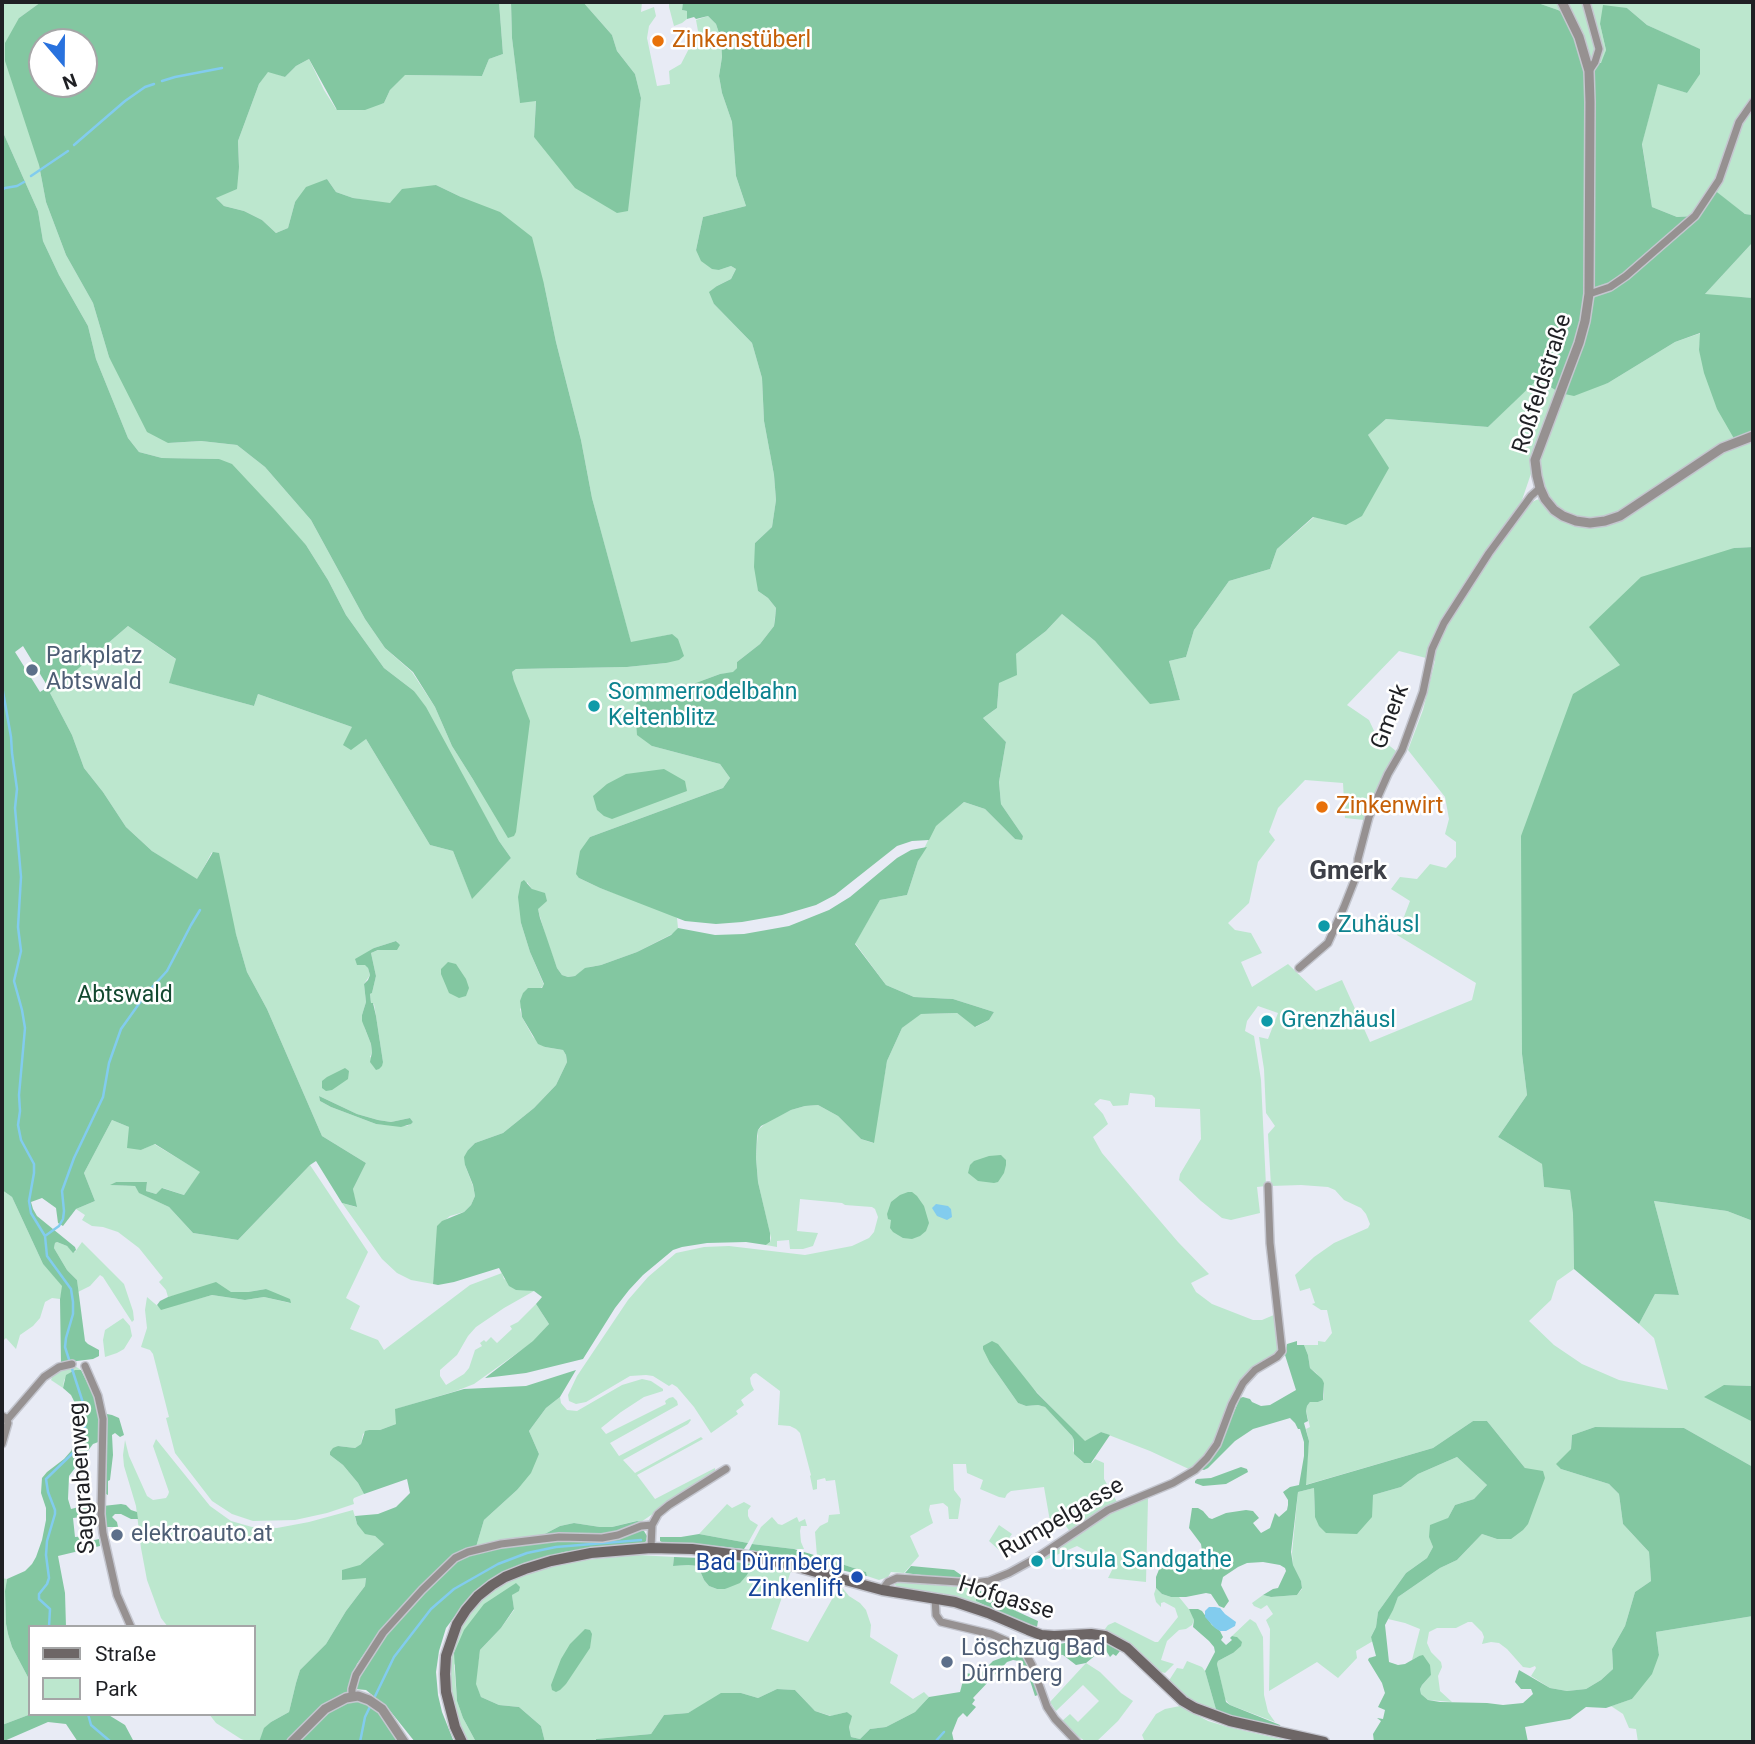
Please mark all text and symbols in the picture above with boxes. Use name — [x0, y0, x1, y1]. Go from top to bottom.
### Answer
place label: Zinkenstüberl — [672, 27, 811, 55]
north arrow — [28, 28, 98, 98]
marker: Zinkenstüberl — [650, 33, 666, 49]
text: N — [59, 68, 80, 94]
street label: Roßfeldstraße — [1508, 311, 1578, 457]
place label: Parkplatz Abtswald — [46, 643, 142, 697]
marker: Parkplatz Abtswald — [24, 662, 40, 678]
place label: Sommerrodelbahn Keltenblitz — [608, 679, 797, 733]
street label: Gmerk — [1366, 681, 1416, 753]
marker: Sommerrodelbahn Keltenblitz — [586, 698, 602, 714]
place label: Zinkenwirt — [1336, 793, 1443, 821]
marker: Zinkenwirt — [1314, 799, 1330, 815]
district label: Gmerk — [1309, 856, 1387, 888]
place label: Zuhäusl — [1338, 912, 1420, 940]
marker: Zuhäusl — [1316, 918, 1332, 934]
park label: Abtswald — [77, 982, 173, 1010]
place label: Grenzhäusl — [1281, 1007, 1396, 1035]
marker: Grenzhäusl — [1259, 1013, 1275, 1029]
street label: Saggrabenweg — [64, 1401, 102, 1555]
street label: Rumpelgasse — [995, 1472, 1129, 1566]
place label: elektroauto.at — [131, 1521, 273, 1549]
marker: elektroauto.at — [109, 1527, 125, 1543]
place label: Ursula Sandgathe — [1051, 1547, 1232, 1575]
place label: Bad Dürrnberg Zinkenlift — [696, 1550, 843, 1604]
marker: Ursula Sandgathe — [1029, 1553, 1045, 1569]
marker: Bad Dürrnberg Zinkenlift — [849, 1569, 865, 1585]
street label: Hofgasse — [955, 1571, 1057, 1627]
legend — [28, 1625, 256, 1716]
place label: Löschzug Bad Dürrnberg — [961, 1635, 1106, 1689]
text: Straße — [95, 1642, 156, 1666]
marker: Löschzug Bad Dürrnberg — [939, 1654, 955, 1670]
text: Park — [95, 1677, 137, 1701]

